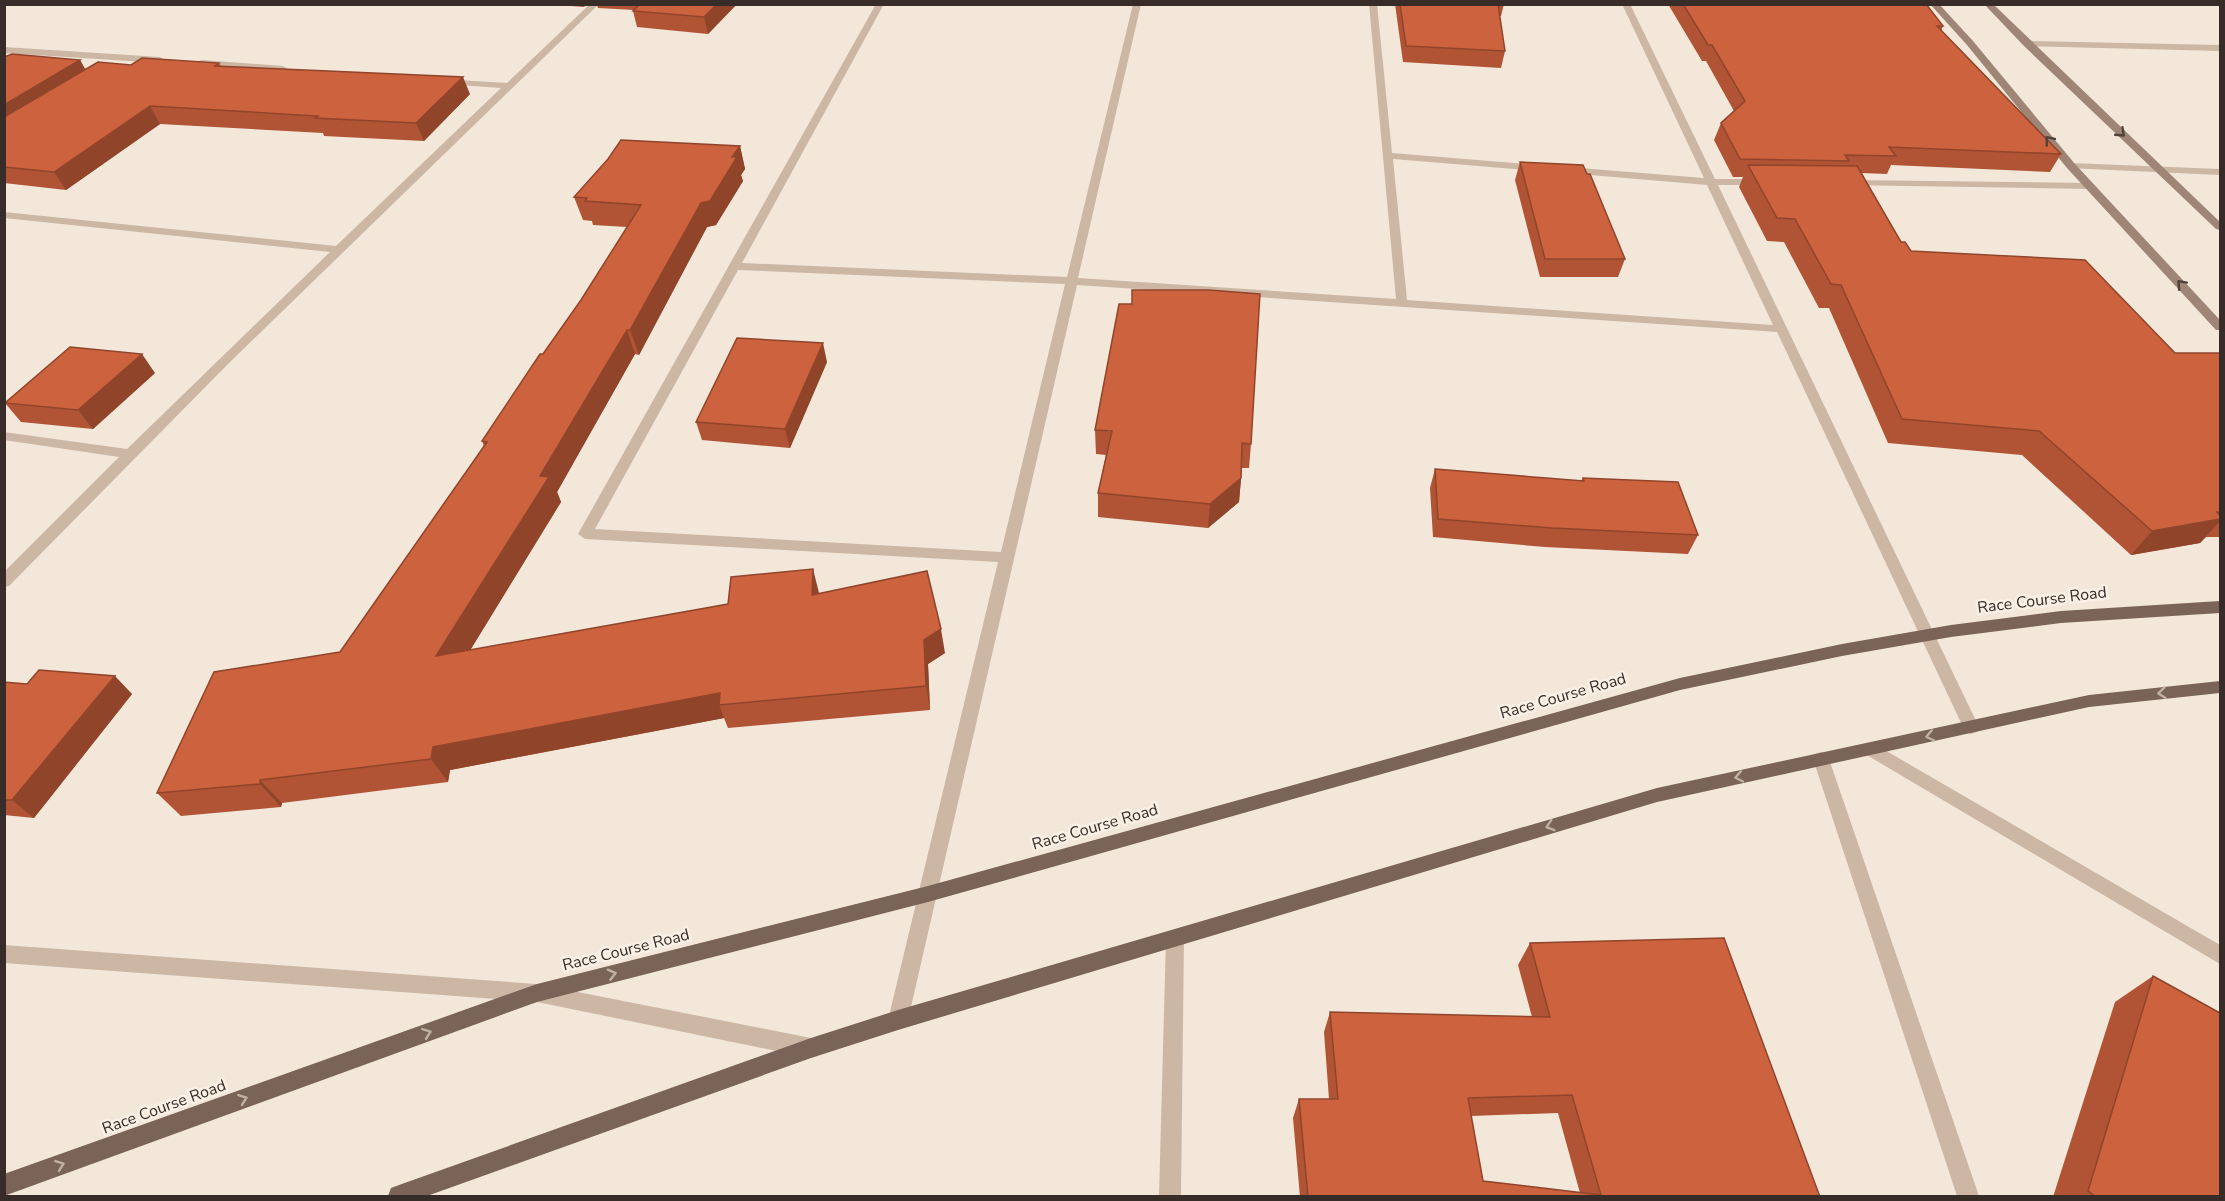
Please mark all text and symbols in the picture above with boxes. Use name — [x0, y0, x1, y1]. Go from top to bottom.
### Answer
one-way arrow — [2114, 125, 2125, 136]
one-way arrow — [2046, 136, 2057, 147]
one-way arrow — [2177, 280, 2188, 291]
street label: Race Course Road — [1976, 581, 2108, 619]
street label: Race Course Road — [1497, 667, 1629, 725]
one-way arrow — [2158, 686, 2167, 699]
one-way arrow — [1925, 729, 1935, 742]
one-way arrow — [1734, 770, 1744, 783]
street label: Race Course Road — [1029, 798, 1161, 856]
one-way arrow — [1545, 819, 1556, 831]
street label: Race Course Road — [560, 924, 692, 976]
one-way arrow — [606, 969, 617, 981]
one-way arrow — [421, 1027, 431, 1040]
street label: Race Course Road — [99, 1074, 229, 1140]
one-way arrow — [237, 1093, 248, 1106]
one-way arrow — [54, 1159, 64, 1172]

